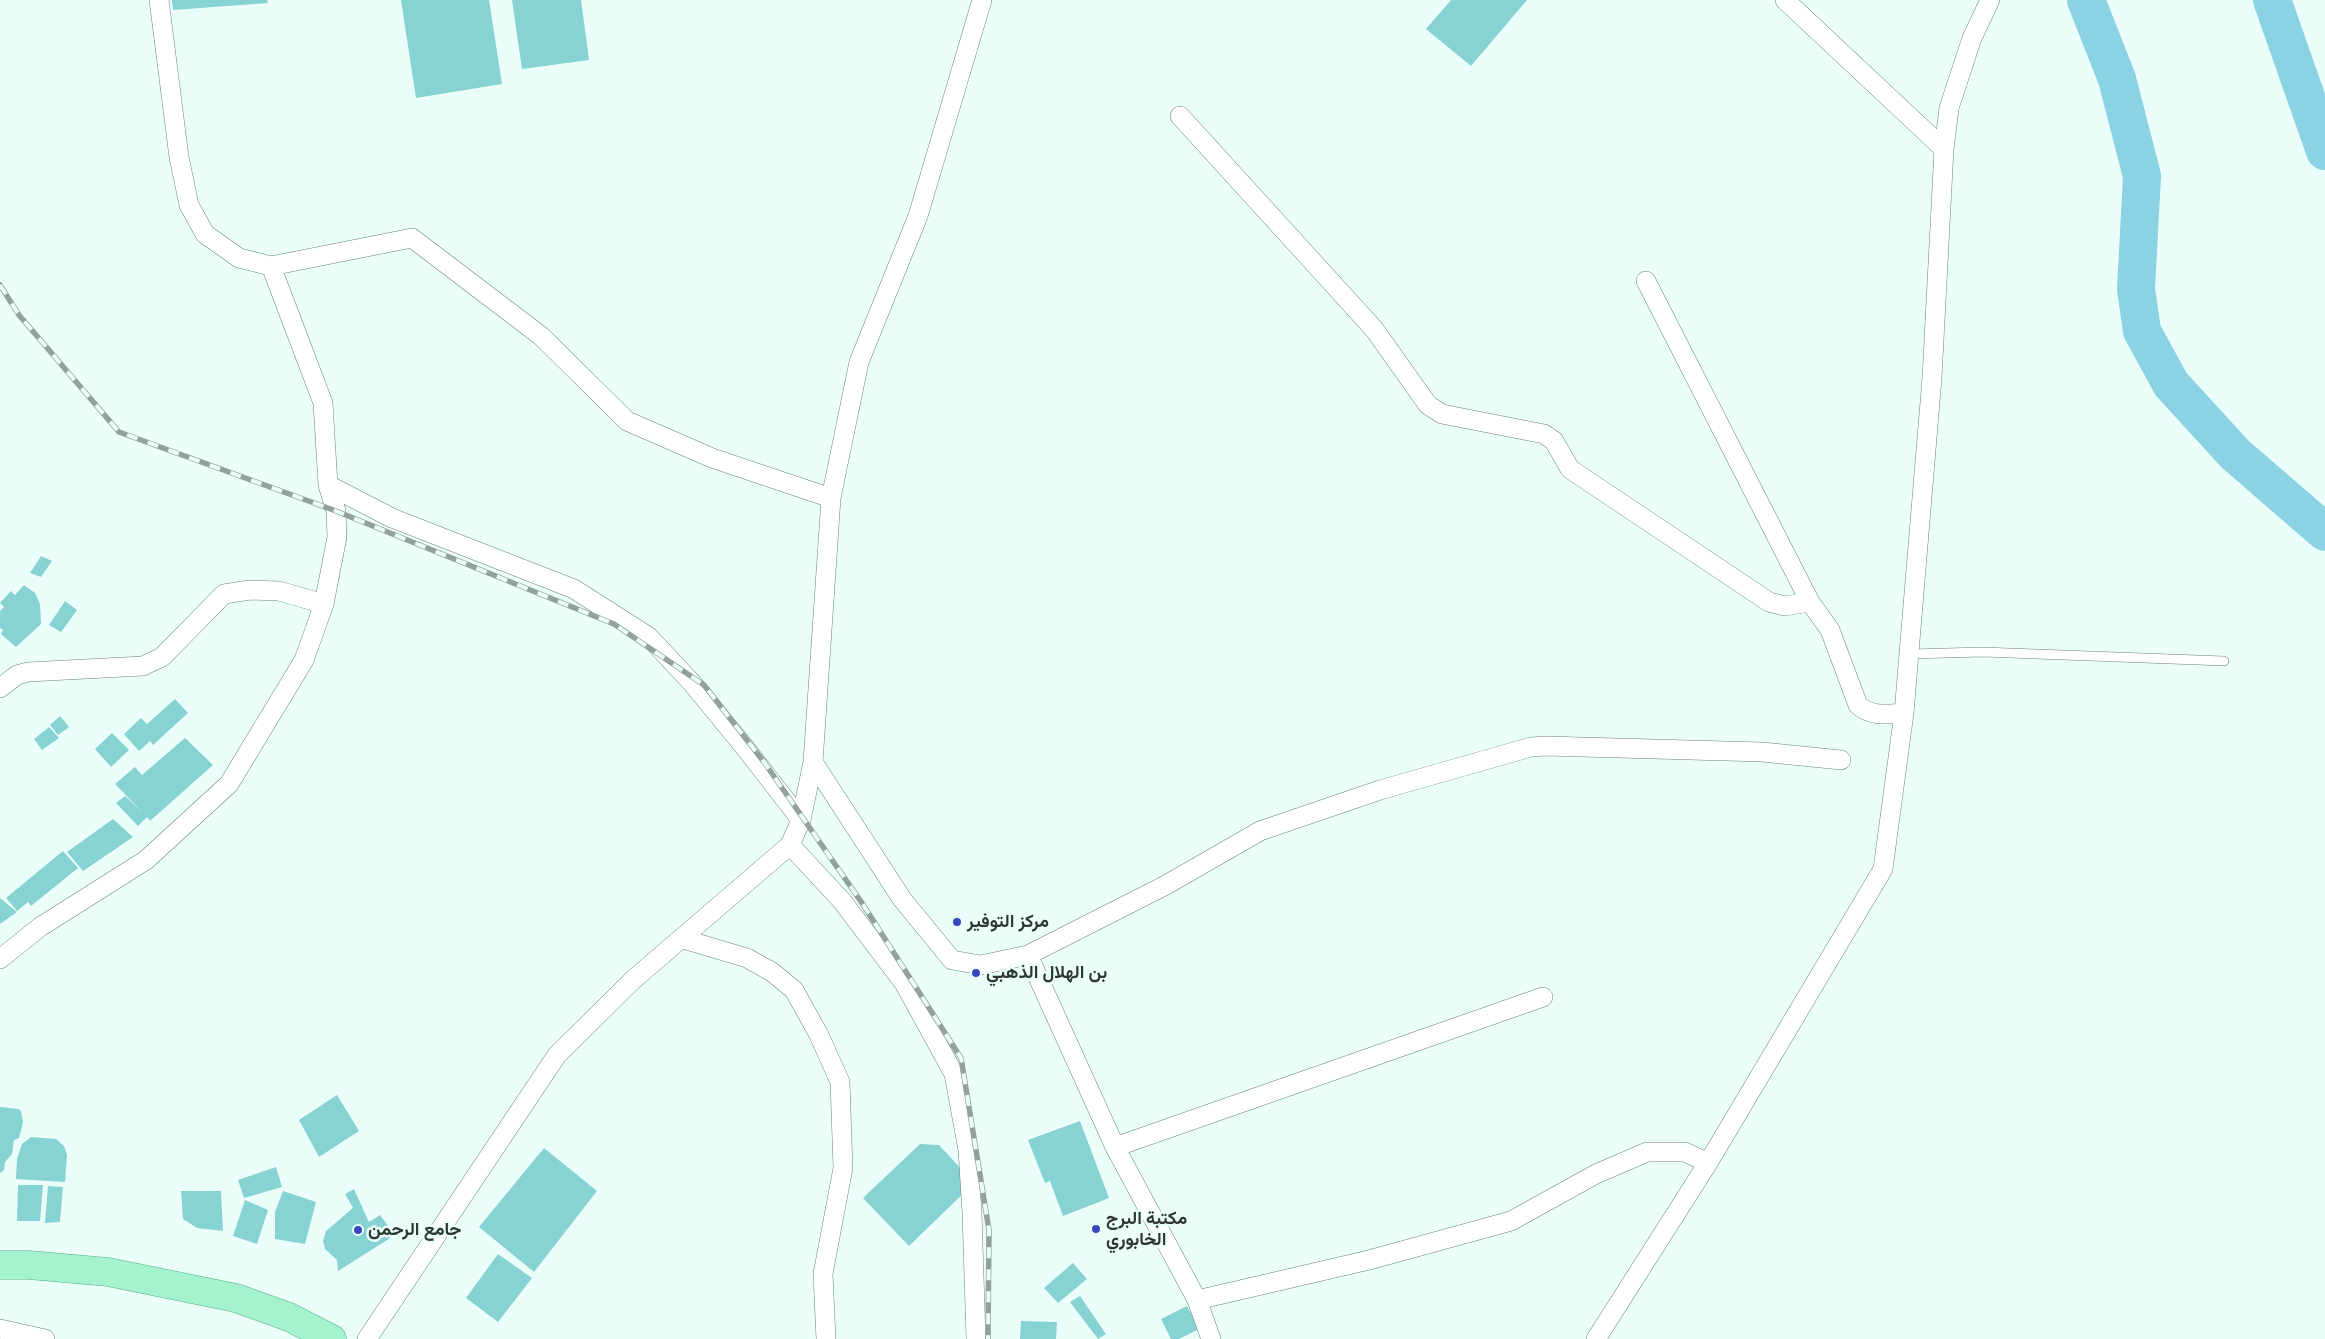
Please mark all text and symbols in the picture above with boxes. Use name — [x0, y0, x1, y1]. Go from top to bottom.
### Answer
place label: مركز التوفير — [967, 911, 1049, 933]
marker: مركز التوفير — [951, 916, 963, 928]
place label: بن الهلال الذهبي — [986, 962, 1107, 984]
marker: بن الهلال الذهبي — [970, 967, 982, 979]
place label: مكتبة البرج الخابوري — [1106, 1208, 1187, 1250]
place label: جامع الرحمن — [368, 1219, 462, 1241]
marker: مكتبة البرج الخابوري — [1090, 1223, 1102, 1235]
marker: جامع الرحمن — [352, 1224, 364, 1236]

